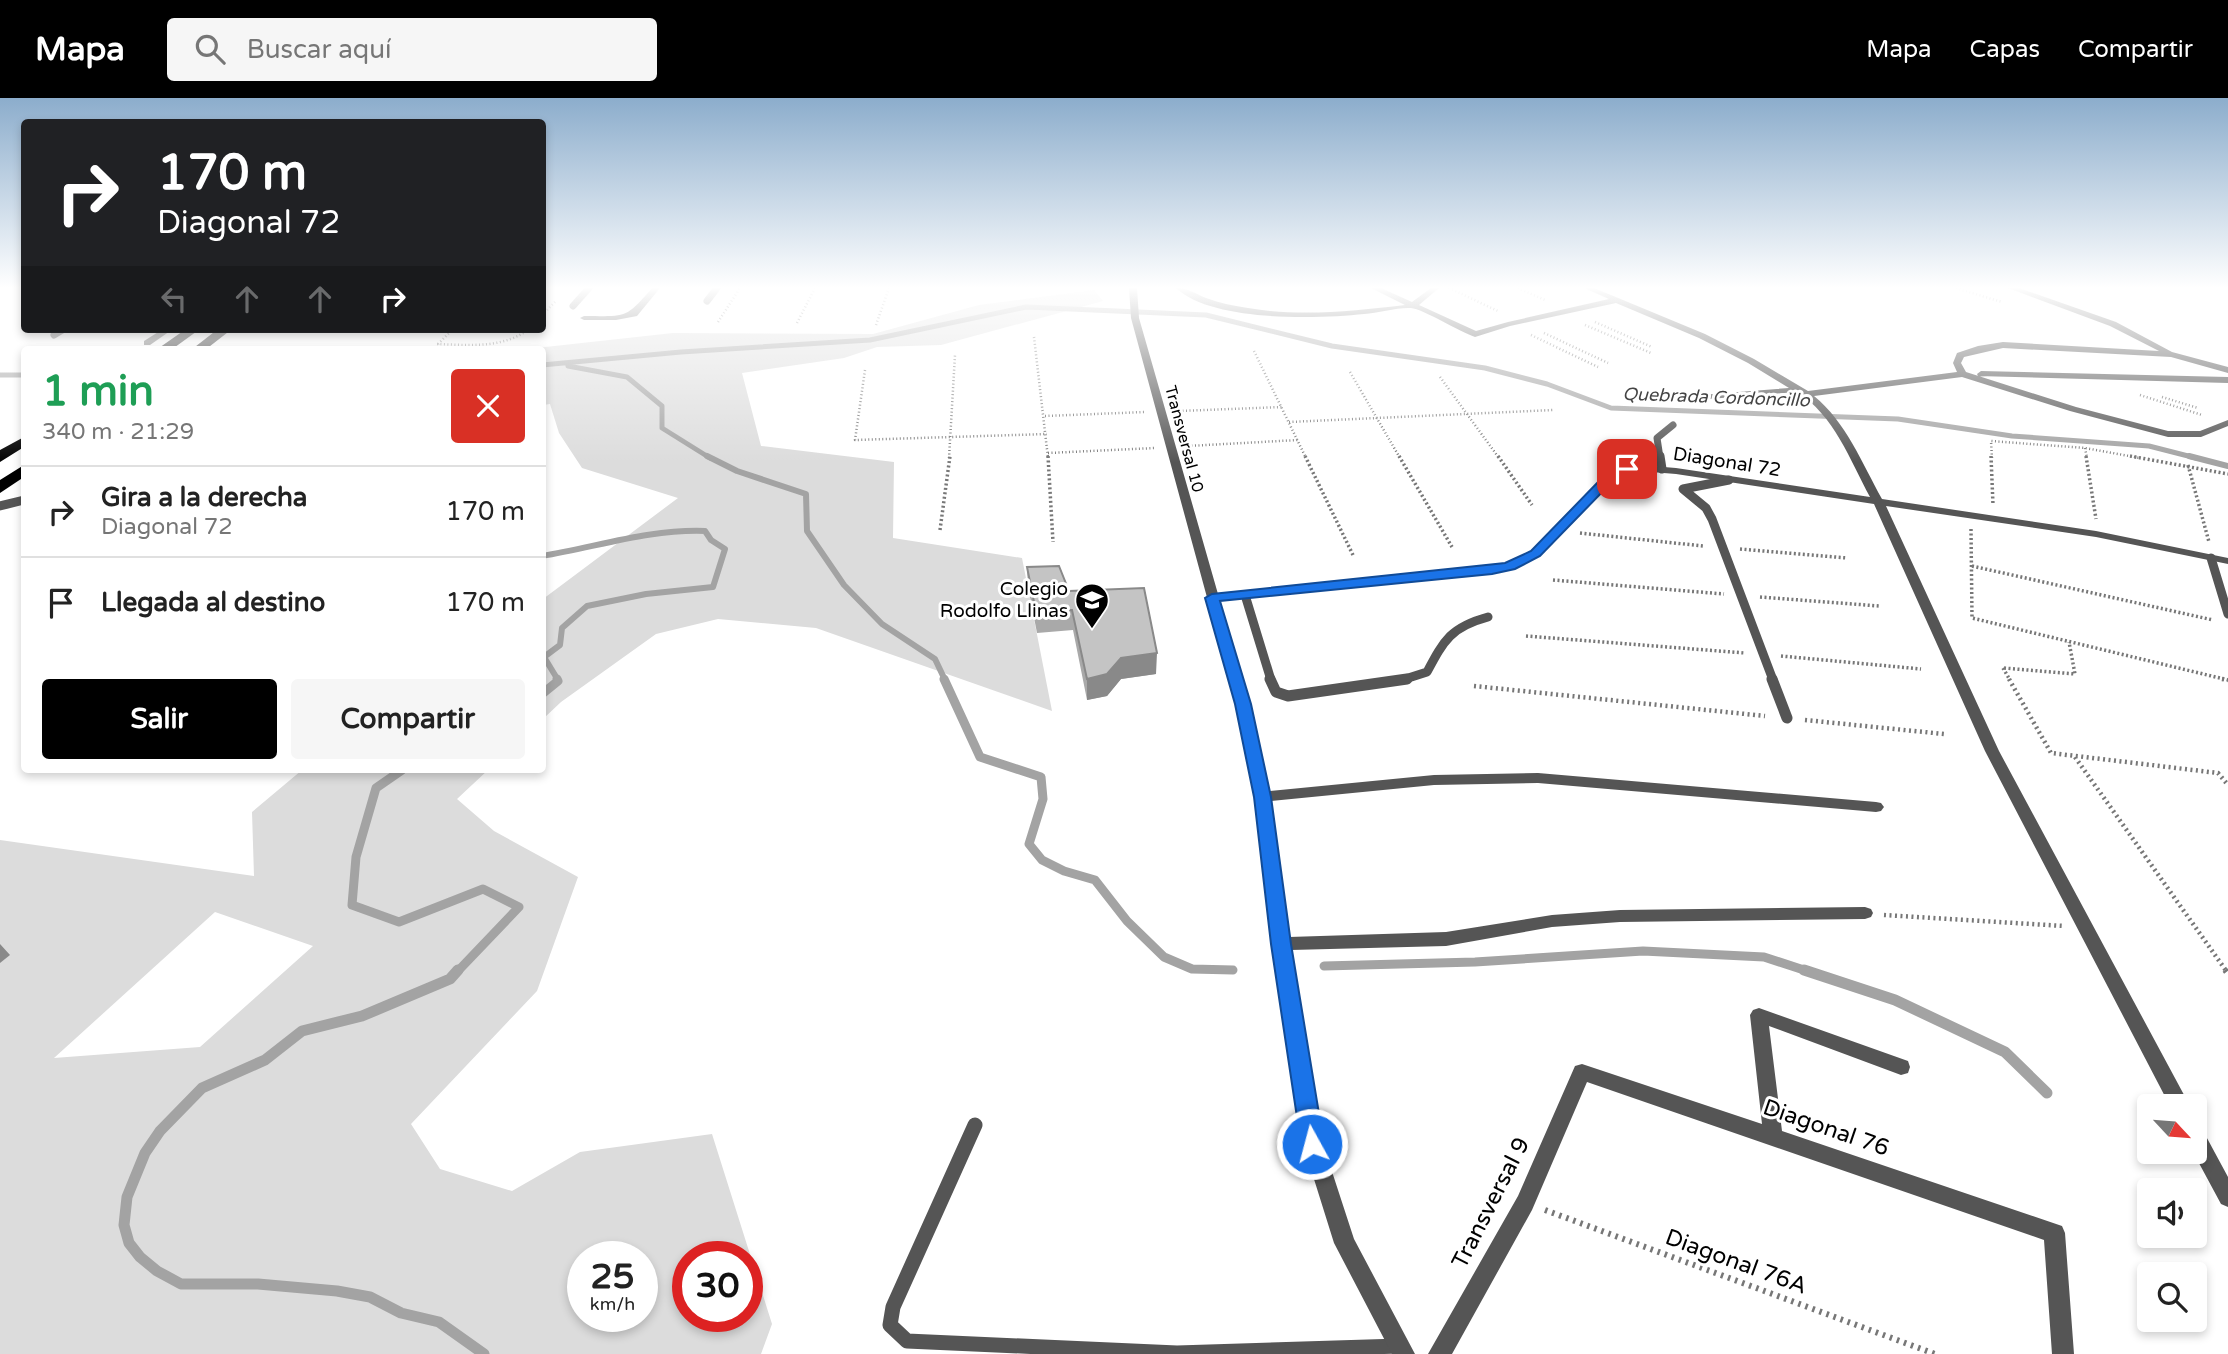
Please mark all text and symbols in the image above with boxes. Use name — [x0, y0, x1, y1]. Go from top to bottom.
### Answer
search box — [167, 18, 657, 81]
text: Mapa — [35, 30, 125, 69]
icon: search — [191, 30, 229, 68]
text: Buscar aquí — [247, 34, 391, 65]
text: Mapa — [1866, 35, 1932, 64]
text: Capas — [1970, 35, 2040, 64]
text: Compartir — [2078, 35, 2193, 64]
text: 170 m — [157, 144, 307, 203]
icon: right — [42, 147, 133, 238]
text: Diagonal 72 — [157, 204, 340, 242]
icon: left — [155, 280, 193, 318]
icon: ahead — [228, 280, 266, 318]
icon: ahead — [301, 280, 339, 318]
icon: right — [374, 280, 412, 318]
text: 1 min — [42, 366, 154, 417]
button: close — [451, 369, 525, 443]
street label: Transversal 10 — [1160, 383, 1208, 495]
water label: Quebrada Cordoncillo — [1622, 383, 1811, 411]
text: 340 m · 21:29 — [42, 418, 194, 446]
pin — [1597, 439, 1657, 499]
street label: Diagonal 72 — [1672, 443, 1782, 481]
icon: arrive — [1608, 450, 1646, 488]
text: Gira a la derecha — [101, 482, 307, 513]
icon: right — [42, 493, 80, 531]
text: 170 m — [445, 496, 525, 527]
text: Diagonal 72 — [101, 513, 233, 541]
place label: Colegio Rodolfo Llinas — [940, 578, 1068, 622]
school or university icon: Colegio Rodolfo Llinas — [1073, 581, 1111, 630]
icon: arrive — [42, 584, 80, 622]
text: Llegada al destino — [101, 587, 325, 618]
text: 170 m — [445, 587, 525, 618]
button: Salir — [42, 679, 277, 759]
button: Compartir — [291, 679, 525, 759]
street label: Diagonal 76 — [1759, 1093, 1893, 1163]
north arrow — [2137, 1094, 2207, 1164]
map controls — [2137, 1094, 2207, 1332]
position arrow — [1275, 1107, 1349, 1181]
street label: Transversal 9 — [1446, 1133, 1536, 1273]
button: sound — [2137, 1178, 2207, 1248]
street label: Diagonal 76A — [1661, 1223, 1811, 1301]
speed limit sign: 30 — [672, 1241, 763, 1332]
text: 25 — [591, 1256, 634, 1298]
button: search — [2137, 1262, 2207, 1332]
text: km/h — [590, 1293, 635, 1315]

